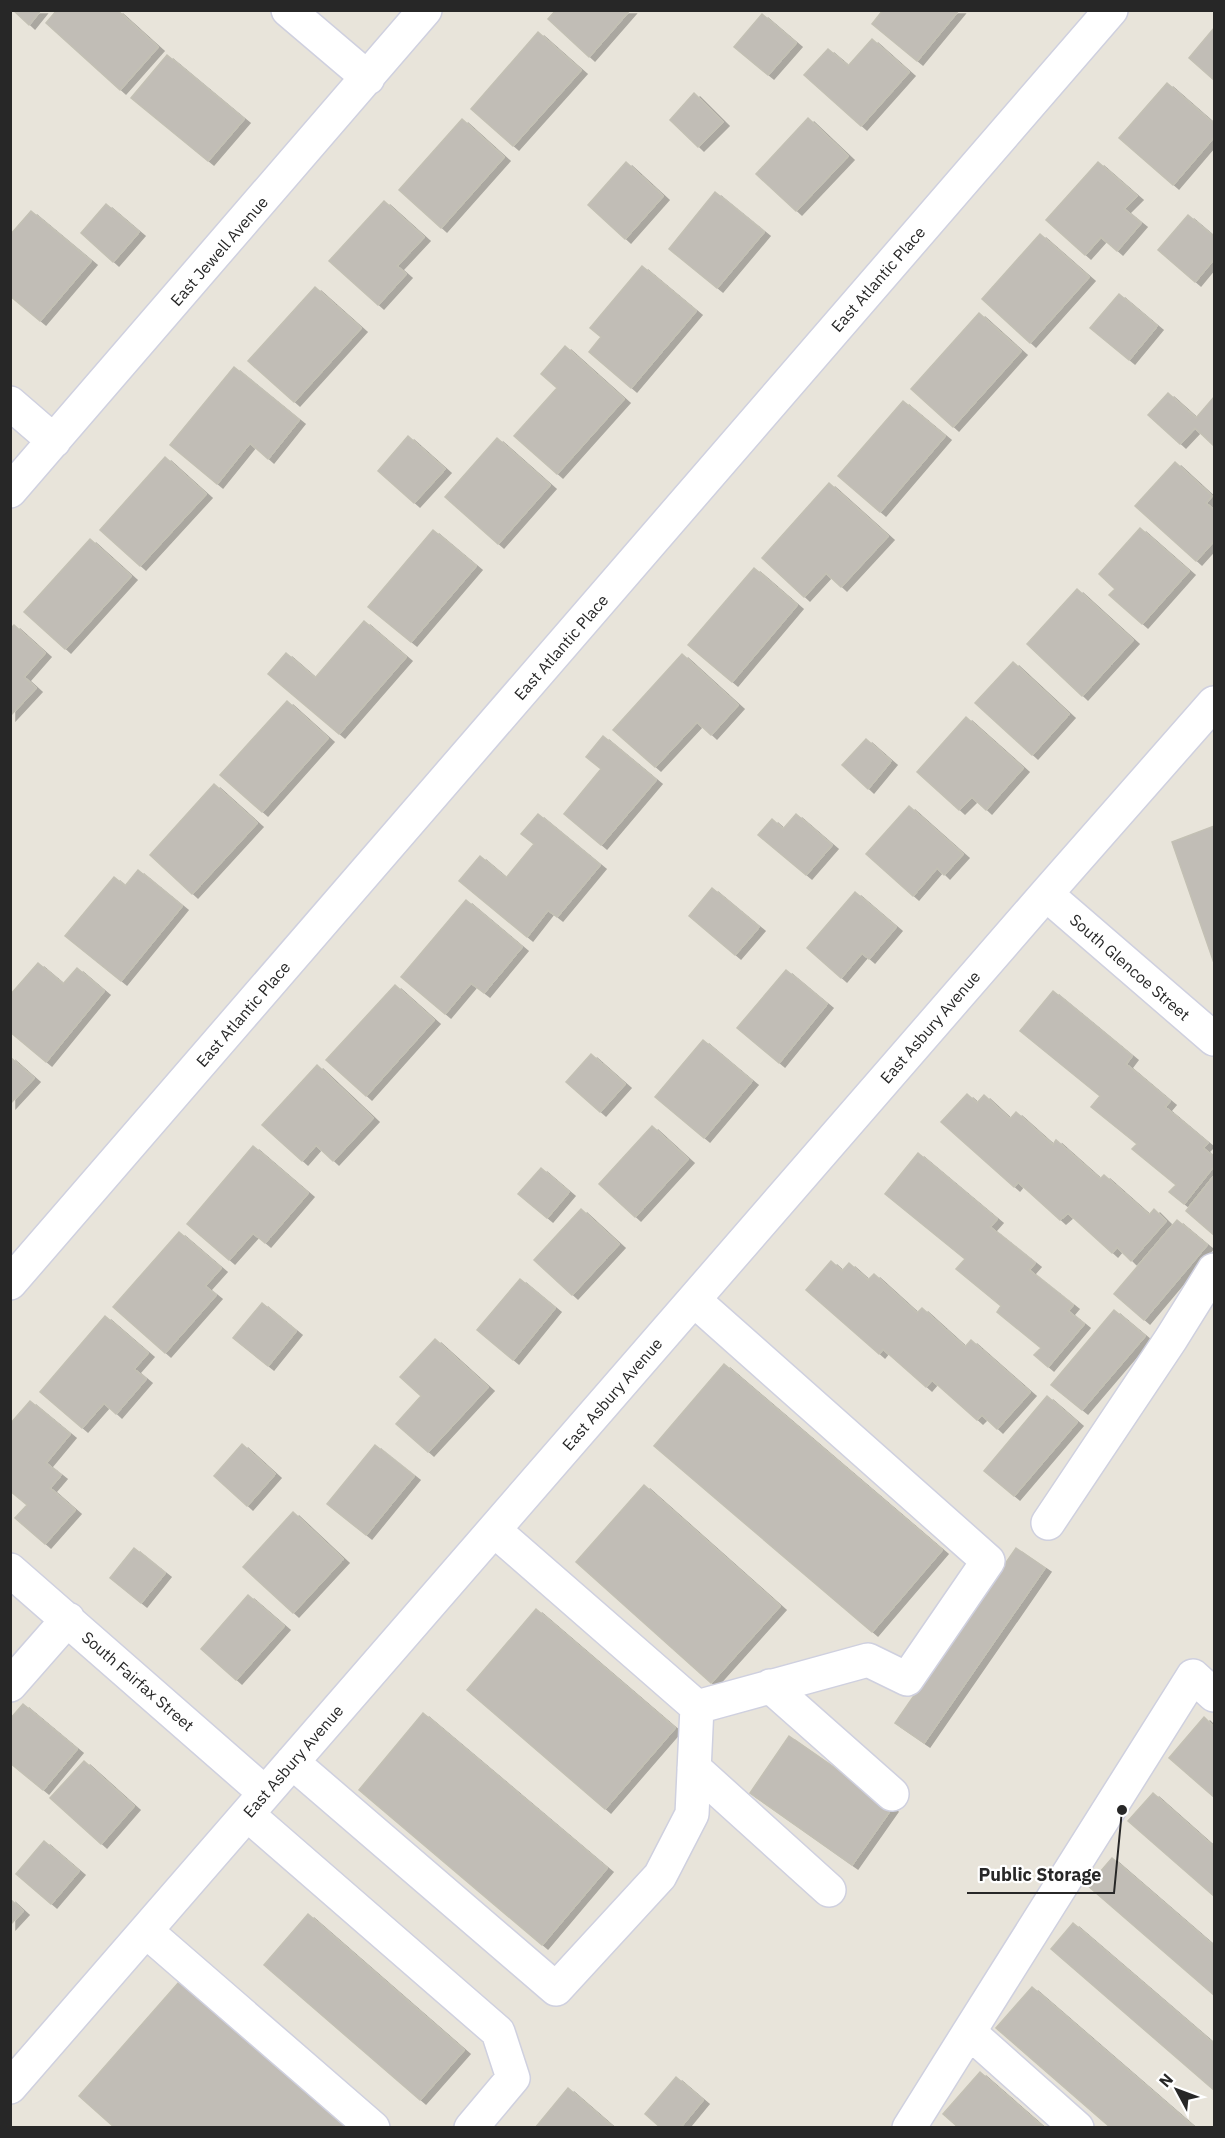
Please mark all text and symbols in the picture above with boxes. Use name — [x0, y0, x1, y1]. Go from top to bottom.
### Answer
street label: East Jewell Avenue — [166, 192, 272, 310]
street label: East Atlantic Place — [827, 222, 929, 336]
street label: East Atlantic Place — [510, 590, 612, 704]
street label: South Glencoe Street — [1066, 909, 1194, 1025]
street label: East Atlantic Place — [192, 957, 294, 1071]
street label: East Asbury Avenue — [876, 966, 984, 1087]
street label: East Asbury Avenue — [558, 1333, 666, 1454]
street label: South Fairfax Street — [78, 1627, 198, 1735]
street label: East Asbury Avenue — [239, 1700, 347, 1821]
callout: Public Storage — [967, 1857, 1114, 1893]
text: Public Storage — [979, 1863, 1101, 1886]
north arrow — [1147, 2060, 1207, 2120]
text: N — [1154, 2069, 1177, 2091]

